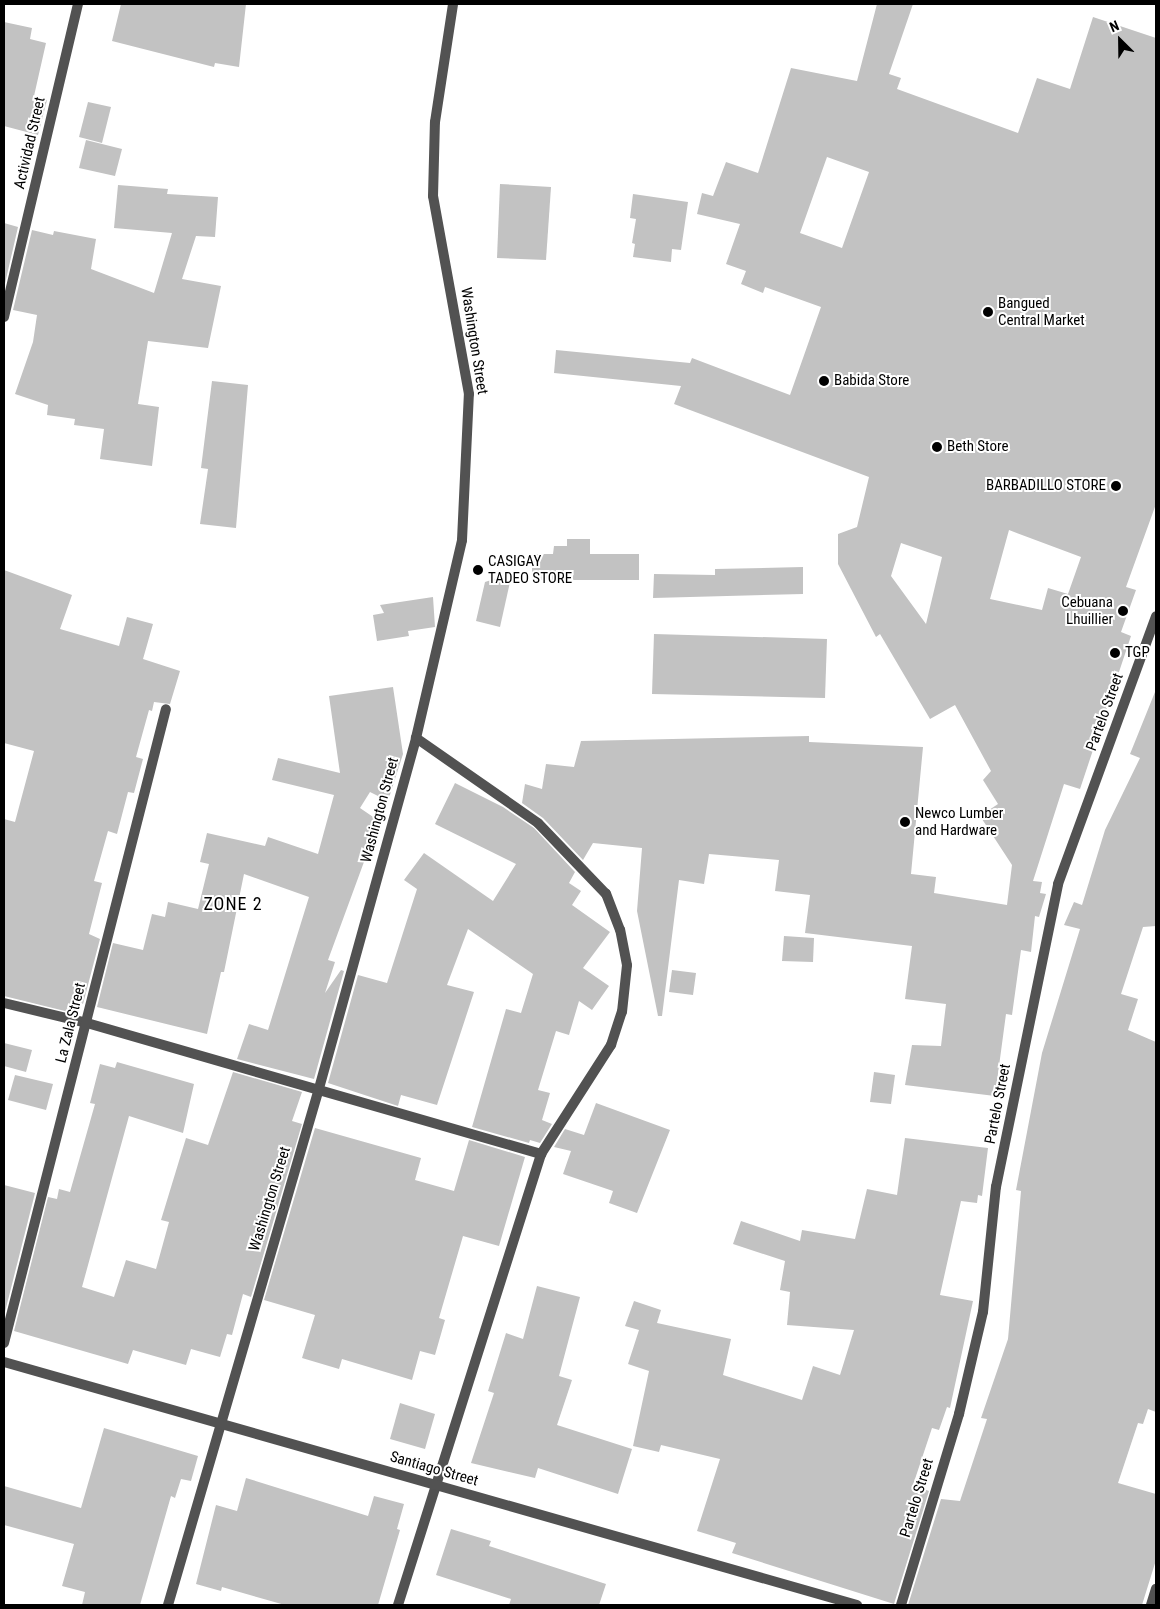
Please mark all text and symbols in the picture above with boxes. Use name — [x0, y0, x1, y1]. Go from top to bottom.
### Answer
north arrow — [1095, 15, 1145, 65]
text: N — [1107, 17, 1121, 35]
street label: Actividad Street — [11, 95, 49, 191]
street label: Washington Street — [457, 286, 491, 396]
place label: Bangued Central Market — [998, 294, 1085, 329]
marker: Bangued Central Market — [982, 306, 994, 318]
place label: Babida Store — [834, 372, 909, 390]
marker: Babida Store — [818, 375, 830, 387]
place label: Beth Store — [947, 438, 1008, 456]
marker: Beth Store — [931, 441, 943, 453]
place label: BARBADILLO STORE — [986, 477, 1106, 495]
marker: BARBADILLO STORE — [1110, 480, 1122, 492]
place label: CASIGAY TADEO STORE — [488, 552, 572, 587]
marker: CASIGAY TADEO STORE — [472, 564, 484, 576]
place label: Cebuana Lhuillier — [1061, 593, 1113, 628]
marker: Cebuana Lhuillier — [1117, 605, 1129, 617]
place label: TGP — [1125, 644, 1150, 662]
marker: TGP — [1109, 647, 1121, 659]
street label: Partelo Street — [1083, 671, 1127, 753]
street label: Washington Street — [357, 755, 403, 865]
place label: Newco Lumber and Hardware — [915, 804, 1003, 839]
marker: Newco Lumber and Hardware — [899, 816, 911, 828]
district label: ZONE 2 — [203, 893, 263, 915]
street label: La Zala Street — [52, 981, 90, 1065]
street label: Partelo Street — [981, 1062, 1015, 1146]
street label: Washington Street — [246, 1145, 294, 1253]
street label: Santiago Street — [388, 1448, 480, 1490]
street label: Partelo Street — [896, 1456, 938, 1540]

